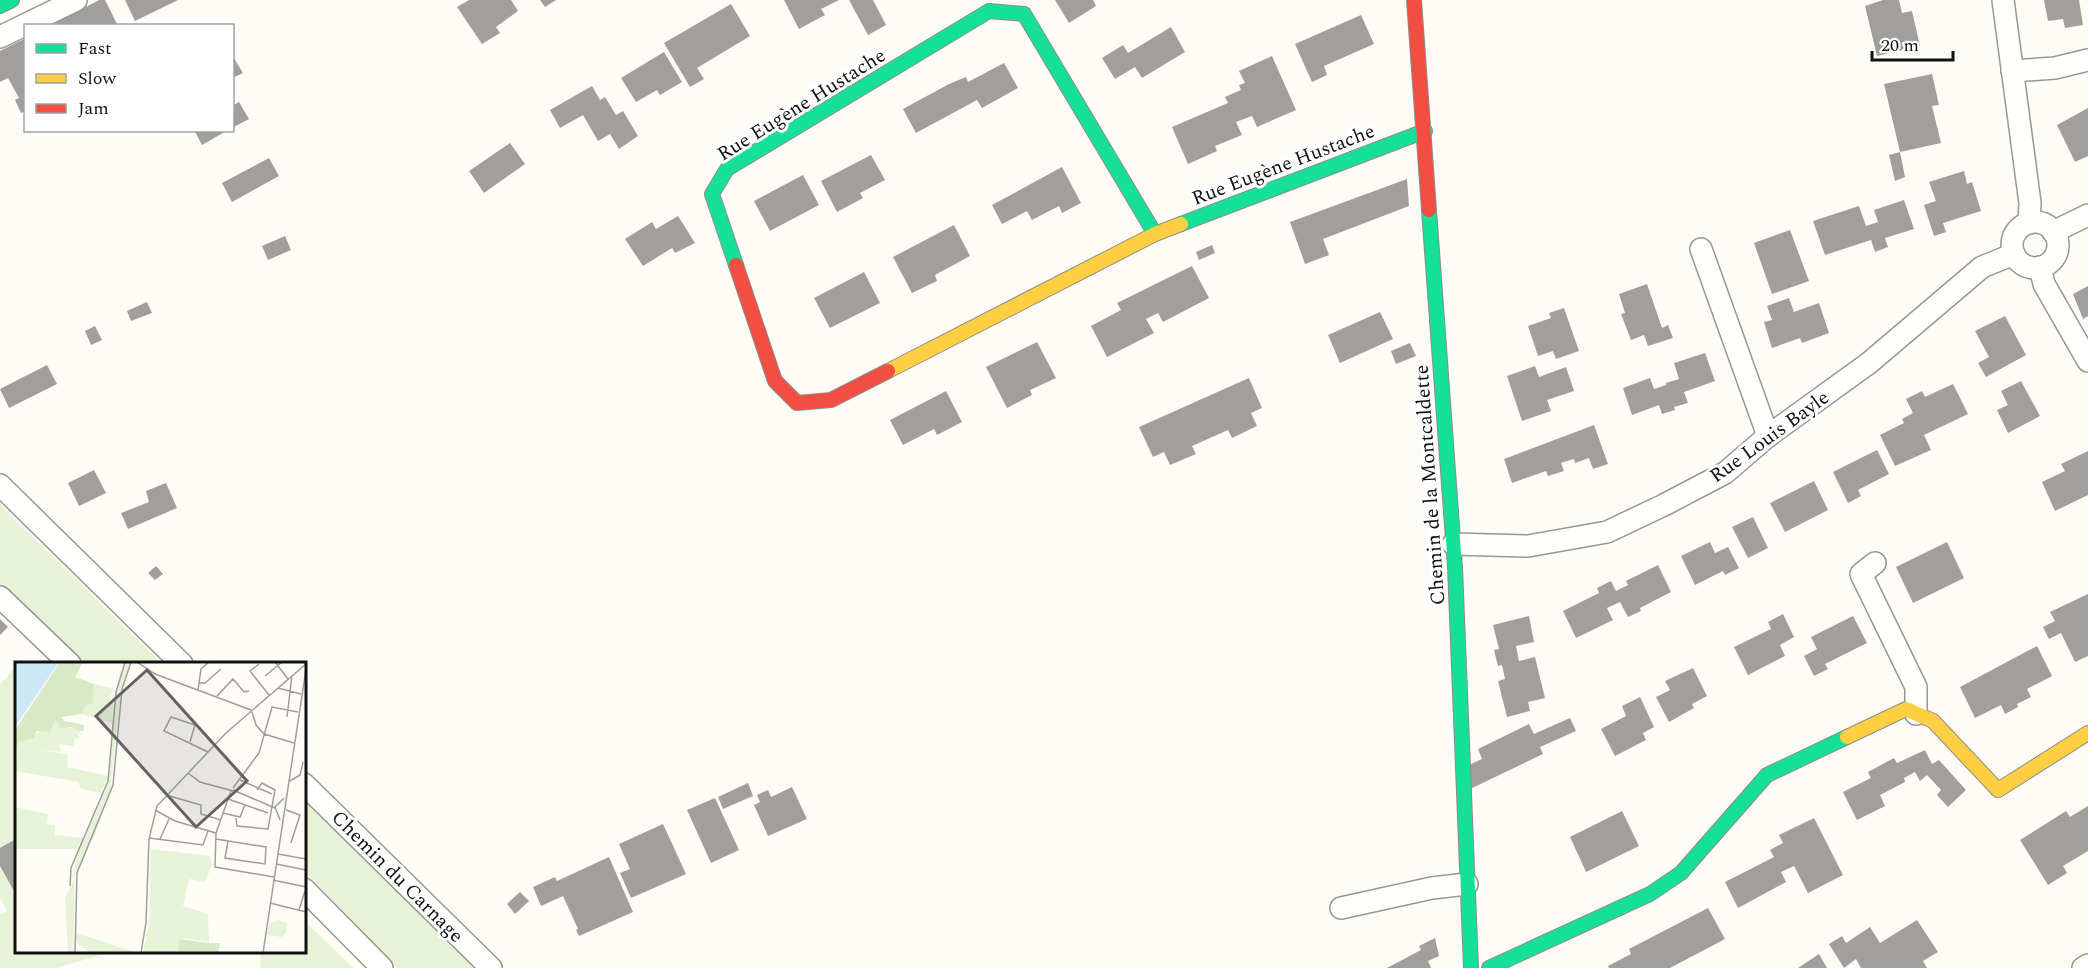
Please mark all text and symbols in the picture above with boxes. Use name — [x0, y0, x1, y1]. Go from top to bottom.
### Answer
legend — [24, 24, 234, 132]
scale bar — [1872, 24, 1953, 62]
text: 20 m — [1881, 32, 1919, 59]
text: Fast — [78, 35, 111, 62]
street label: Rue Eugène Hustache — [711, 41, 892, 169]
text: Slow — [78, 65, 117, 92]
text: Jam — [78, 95, 109, 122]
street label: Rue Eugène Hustache — [1188, 116, 1379, 214]
street label: Chemin de la Montcaldette — [1407, 364, 1453, 606]
street label: Rue Louis Bayle — [1703, 383, 1836, 491]
inset map — [15, 662, 306, 953]
street label: Chemin du Carnage — [324, 803, 471, 950]

